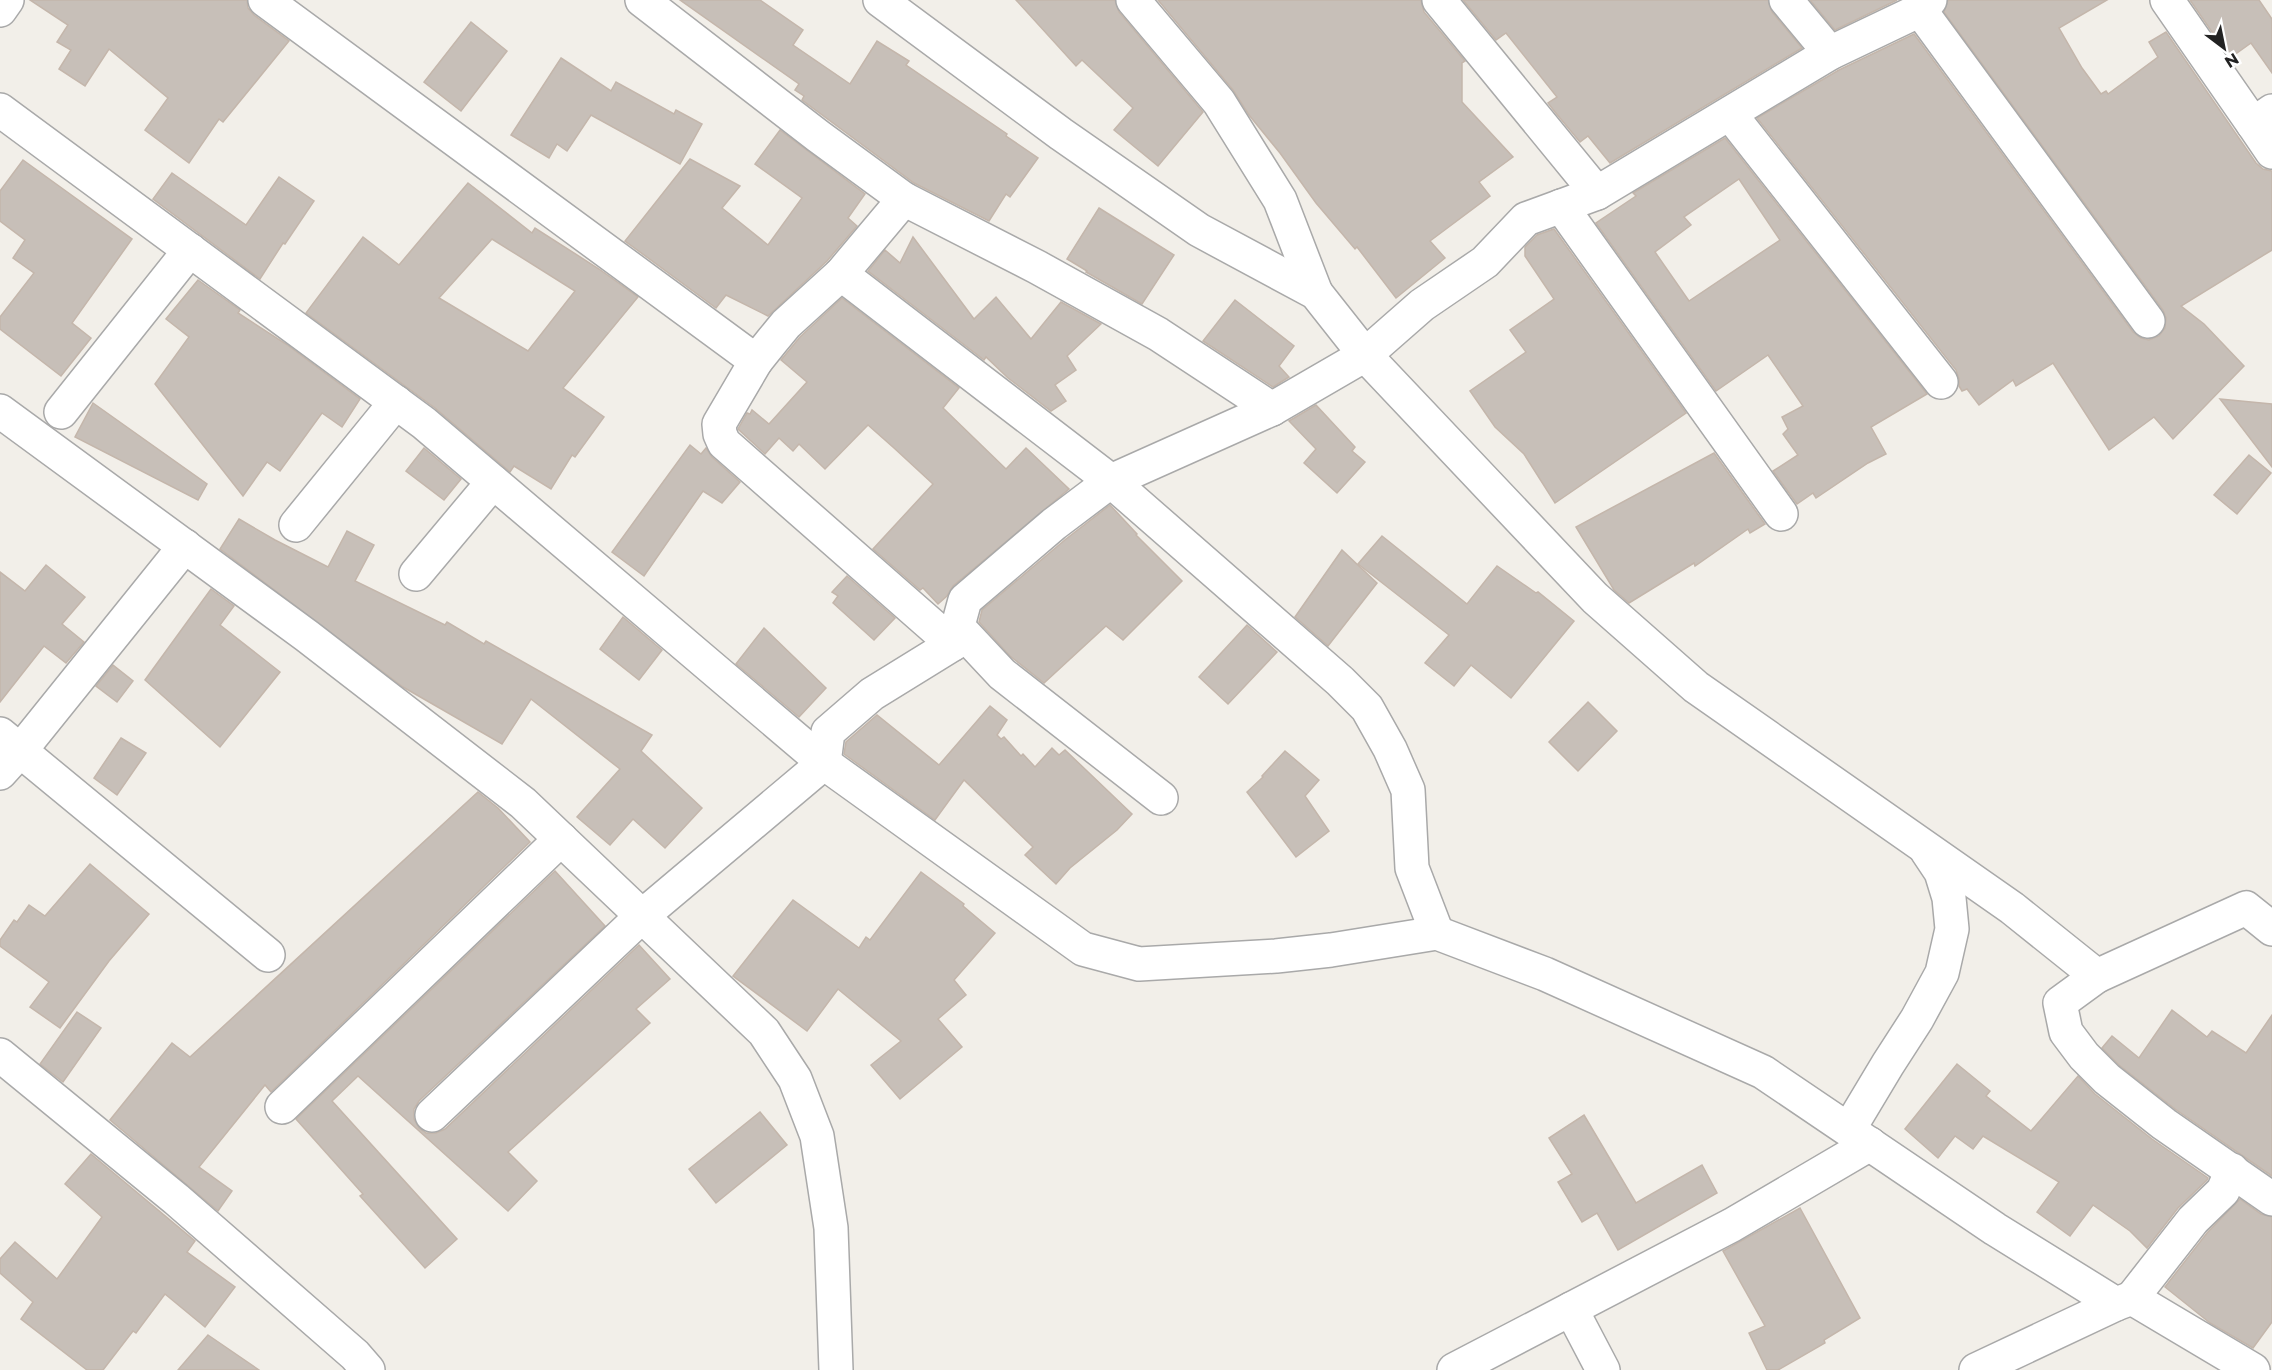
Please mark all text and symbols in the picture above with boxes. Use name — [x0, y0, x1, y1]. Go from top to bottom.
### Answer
north arrow — [2194, 18, 2254, 78]
text: N — [2221, 49, 2242, 72]

